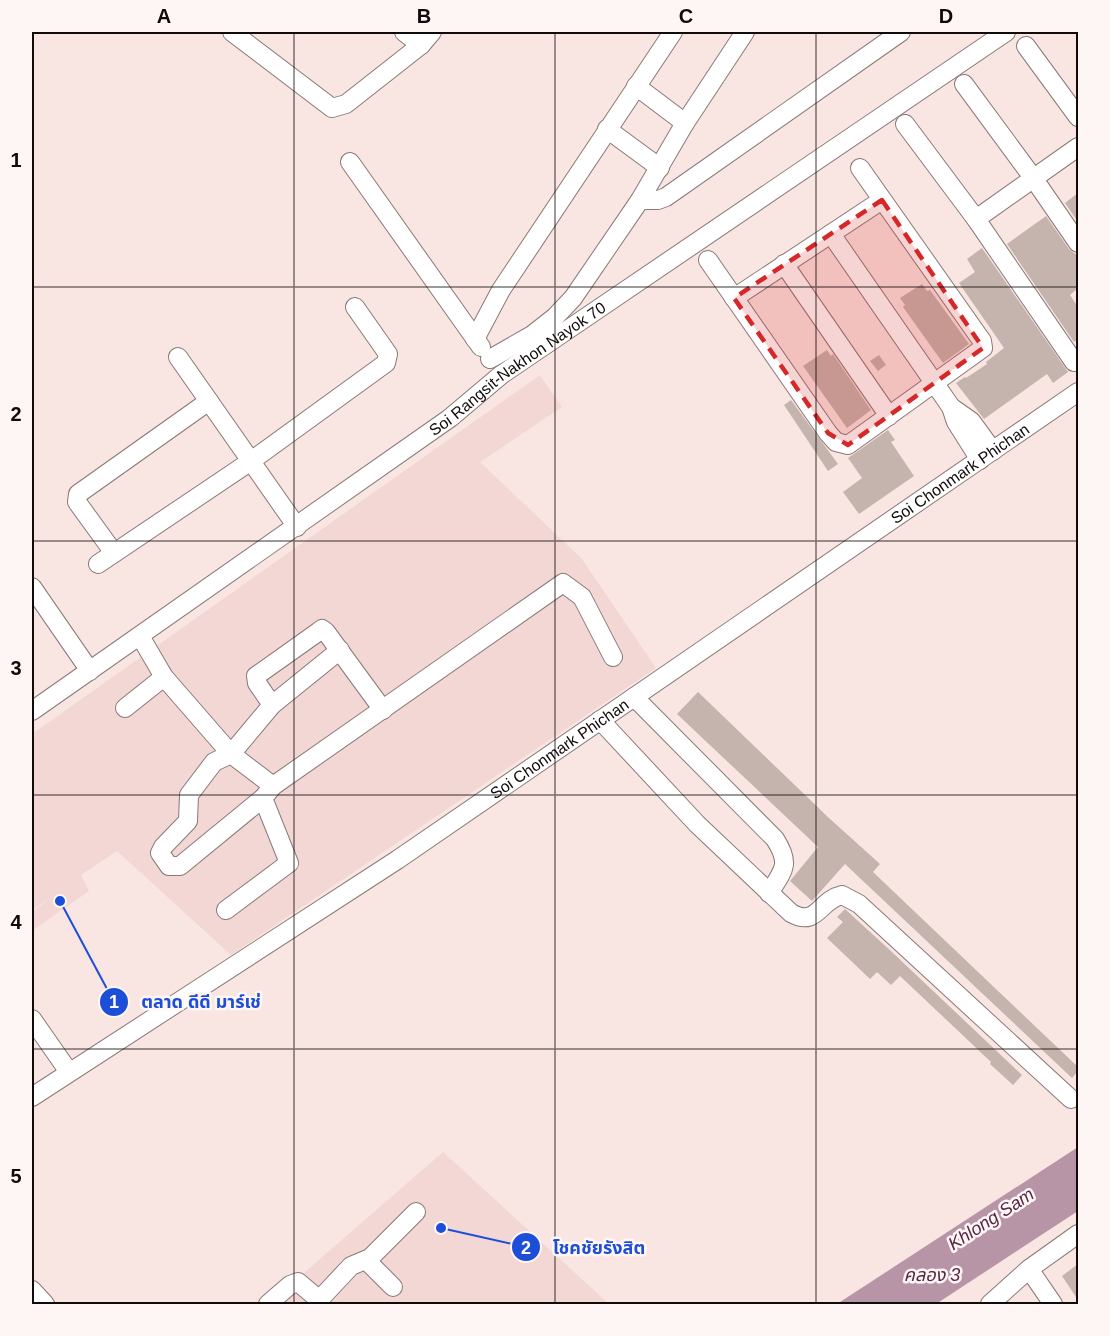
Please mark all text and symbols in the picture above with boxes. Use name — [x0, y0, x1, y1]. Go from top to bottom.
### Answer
text: A — [157, 5, 171, 27]
text: B — [417, 5, 431, 27]
text: C — [679, 5, 693, 27]
text: D — [939, 5, 953, 27]
text: 1 — [10, 149, 22, 171]
street label: Soi Rangsit-Nakhon Nayok 70 — [426, 298, 608, 439]
text: 2 — [10, 403, 22, 425]
street label: Soi Chonmark Phichan — [887, 420, 1032, 527]
text: 3 — [10, 657, 22, 679]
street label: Soi Chonmark Phichan — [487, 695, 631, 802]
text: 4 — [10, 911, 22, 933]
callout: ตลาด ดีดี มาร์เช่ — [99, 984, 273, 1020]
text: 1 — [109, 992, 119, 1012]
text: ตลาด ดีดี มาร์เช่ — [141, 992, 261, 1012]
text: 5 — [10, 1165, 22, 1187]
water label: Khlong Sam — [944, 1184, 1038, 1254]
callout: โชคชัยรังสิต — [511, 1229, 657, 1265]
text: 2 — [521, 1238, 531, 1258]
text: โชคชัยรังสิต — [553, 1238, 645, 1258]
water label: คลอง 3 — [904, 1265, 960, 1285]

